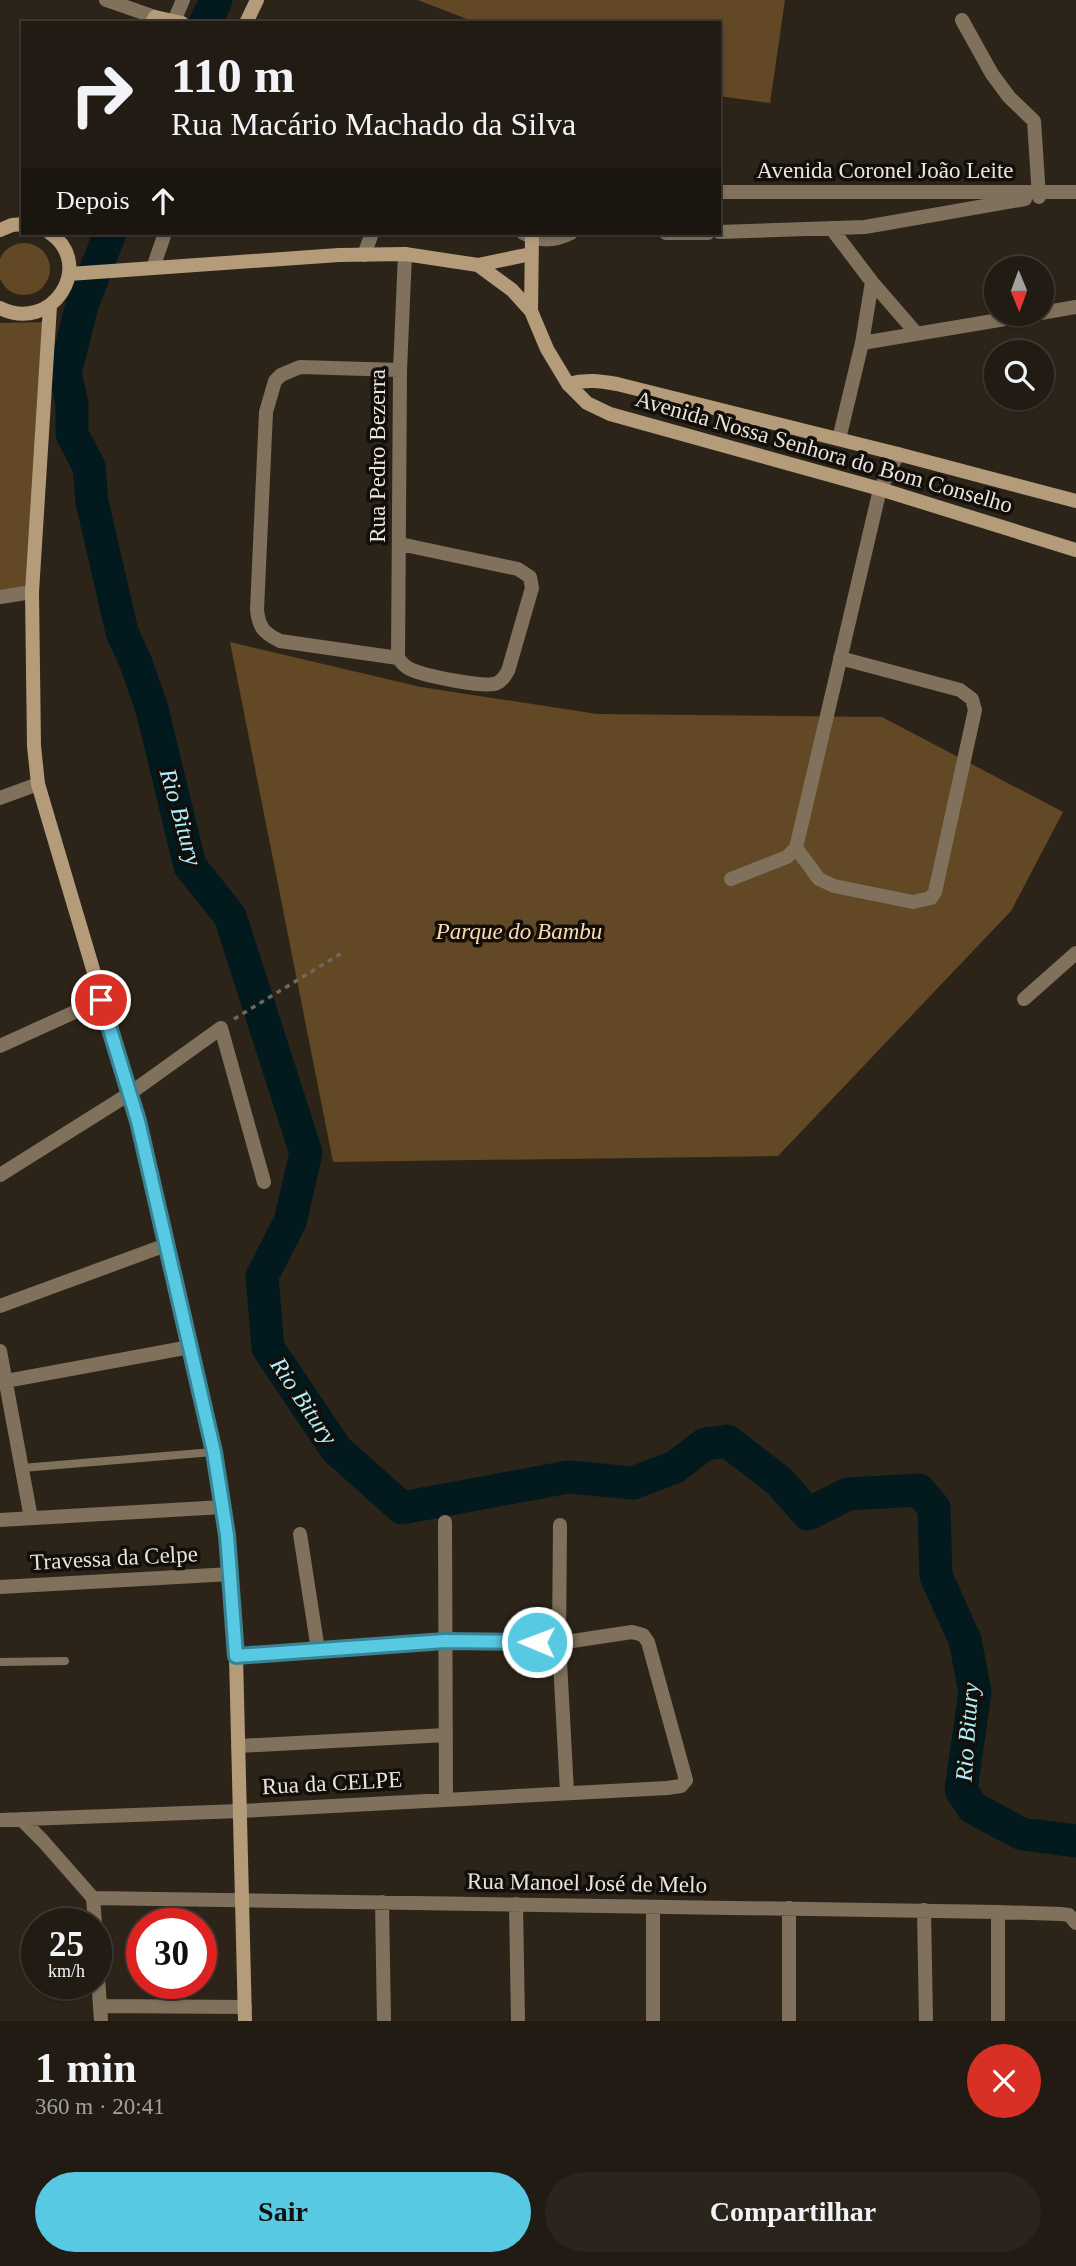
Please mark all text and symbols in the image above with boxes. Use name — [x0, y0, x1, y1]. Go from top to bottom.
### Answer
text: 110 m — [171, 48, 295, 103]
icon: right — [56, 49, 147, 140]
text: Rua Macário Machado da Silva — [171, 106, 576, 142]
street label: Avenida Coronel João Leite — [757, 158, 1013, 183]
icon: ahead — [144, 182, 182, 220]
text: Depois — [56, 186, 130, 215]
north arrow — [984, 256, 1054, 326]
map controls — [984, 256, 1054, 410]
button: search — [984, 340, 1054, 410]
street label: Rua Pedro Bezerra — [365, 369, 390, 543]
street label: Avenida Nossa Senhora do Bom Conselho — [633, 386, 1015, 518]
water label: Rio Bitury — [155, 765, 207, 869]
park label: Parque do Bambu — [435, 919, 602, 944]
pin — [71, 970, 131, 1030]
icon: arrive — [82, 981, 120, 1019]
water label: Rio Bitury — [265, 1352, 343, 1450]
street label: Travessa da Celpe — [30, 1541, 198, 1575]
position arrow — [500, 1605, 574, 1679]
water label: Rio Bitury — [950, 1681, 983, 1783]
street label: Rua da CELPE — [261, 1767, 403, 1799]
street label: Rua Manoel José de Melo — [467, 1868, 707, 1898]
speed limit sign: 30 — [126, 1908, 217, 1999]
text: 25 — [49, 1925, 84, 1964]
text: km/h — [48, 1961, 85, 1981]
button: close — [967, 2044, 1041, 2118]
text: 1 min — [35, 2045, 137, 2091]
text: 360 m · 20:41 — [35, 2094, 165, 2119]
button: Sair — [35, 2172, 531, 2252]
button: Compartilhar — [545, 2172, 1041, 2252]

